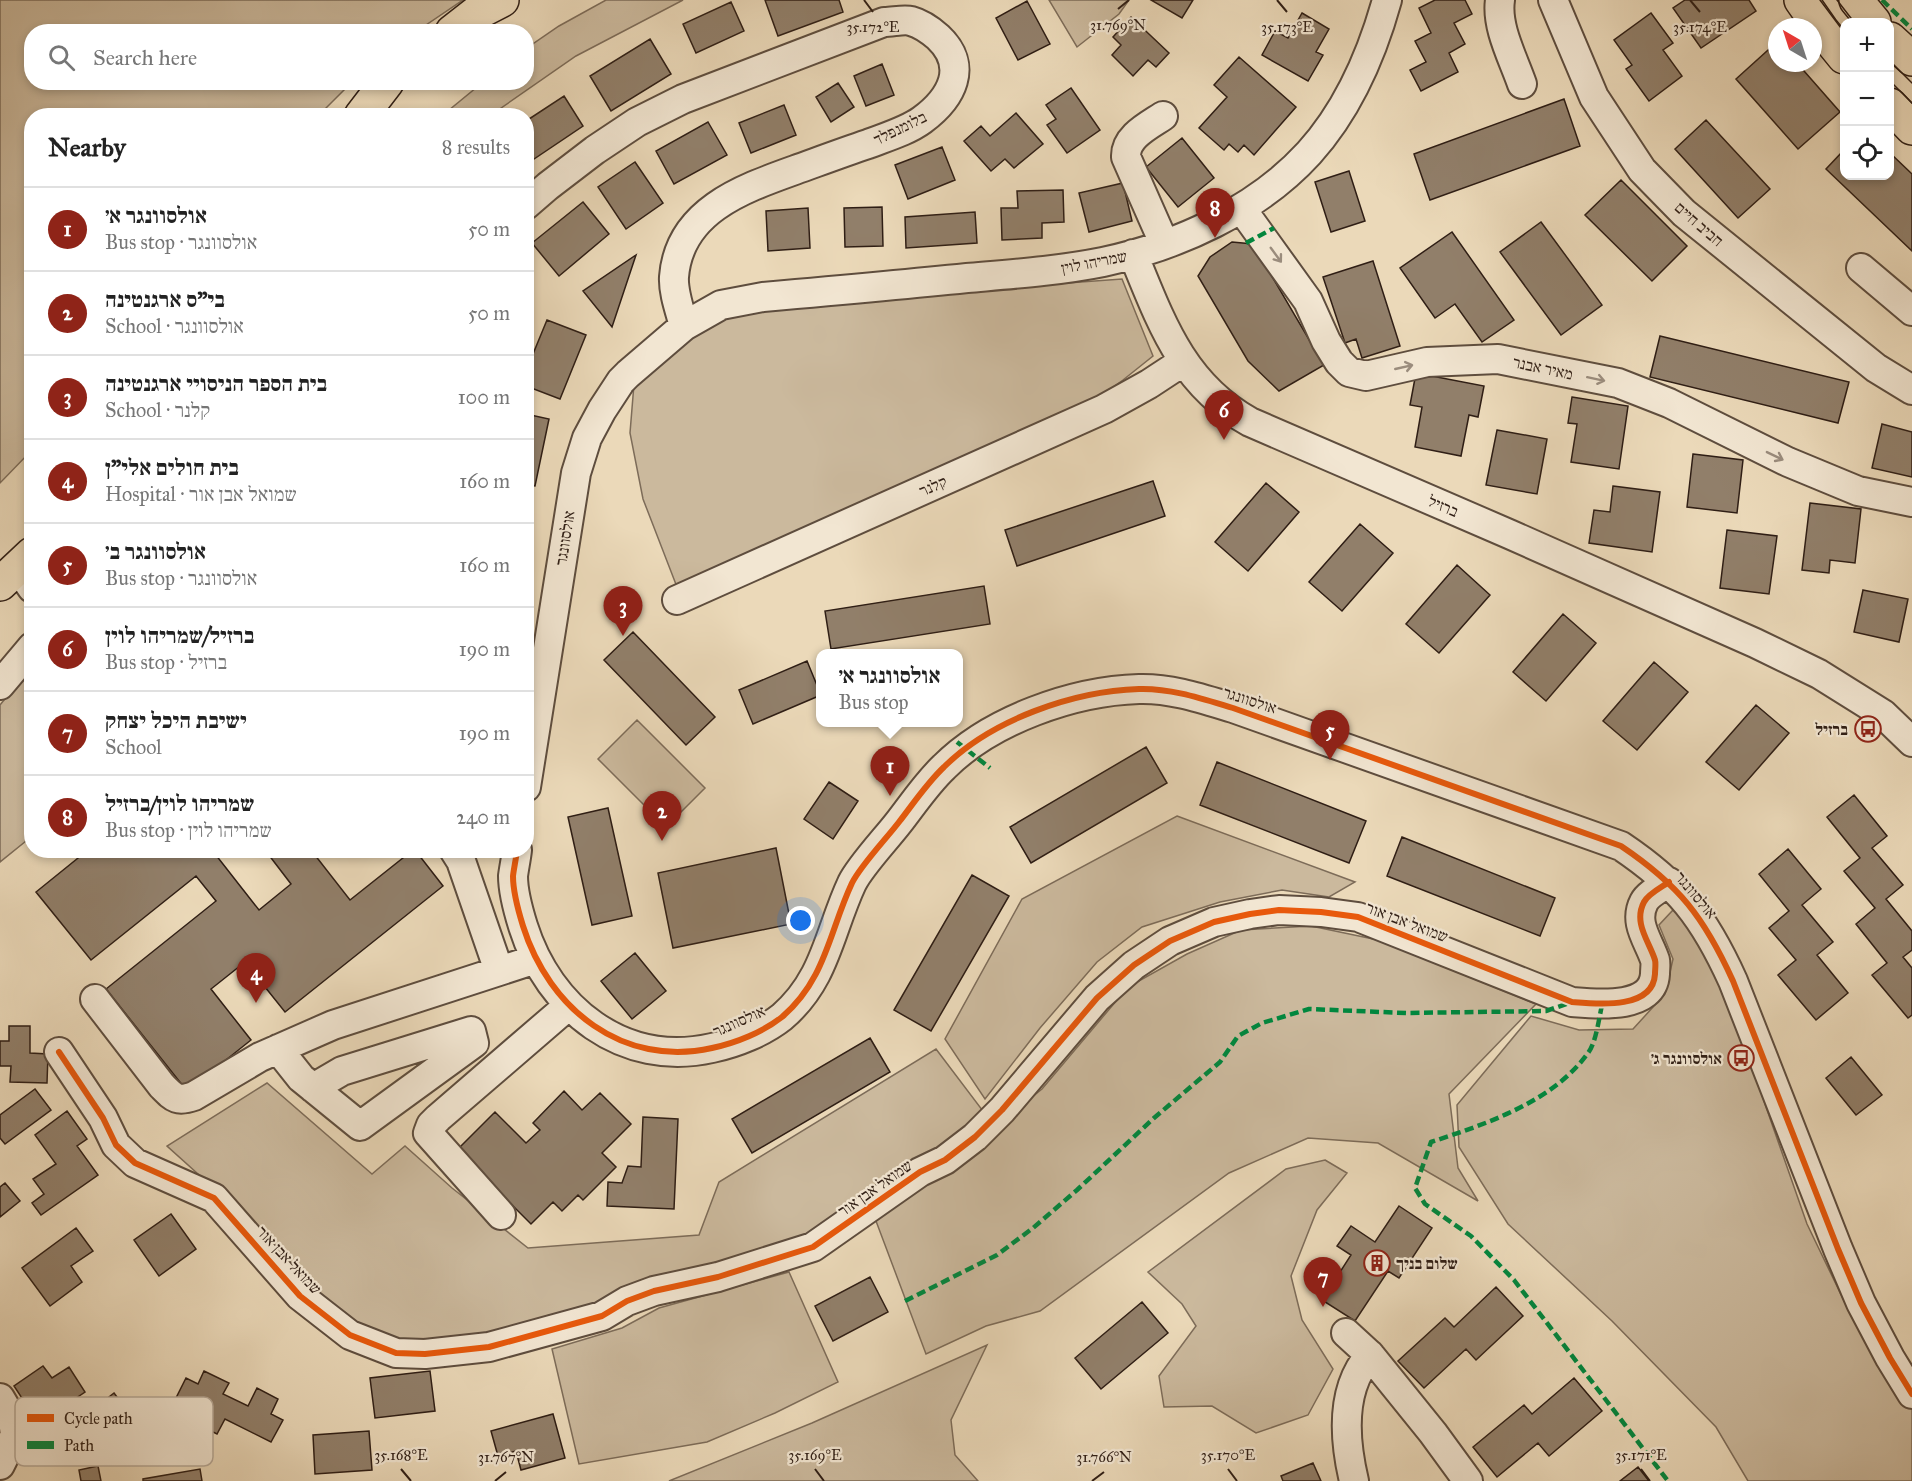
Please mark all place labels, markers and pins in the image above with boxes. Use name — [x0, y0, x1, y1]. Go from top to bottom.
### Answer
pin: 8 — [1196, 188, 1234, 238]
pin: 6 — [1204, 390, 1244, 440]
pin: 3 — [604, 586, 642, 636]
pin: 5 — [1310, 710, 1350, 760]
bus stop icon: ברזיל — [1853, 714, 1883, 744]
place label: ברזיל — [1815, 720, 1848, 739]
pin: 1 — [870, 746, 910, 796]
pin: 2 — [642, 792, 682, 841]
pin: 4 — [236, 954, 276, 1003]
bus stop icon: אולסוונגר ג׳ — [1726, 1043, 1756, 1073]
place label: אולסוונגר ג׳ — [1651, 1049, 1722, 1068]
building icon: שלום בניך — [1362, 1248, 1392, 1278]
place label: שלום בניך — [1396, 1254, 1458, 1273]
pin: 7 — [1304, 1258, 1342, 1307]

